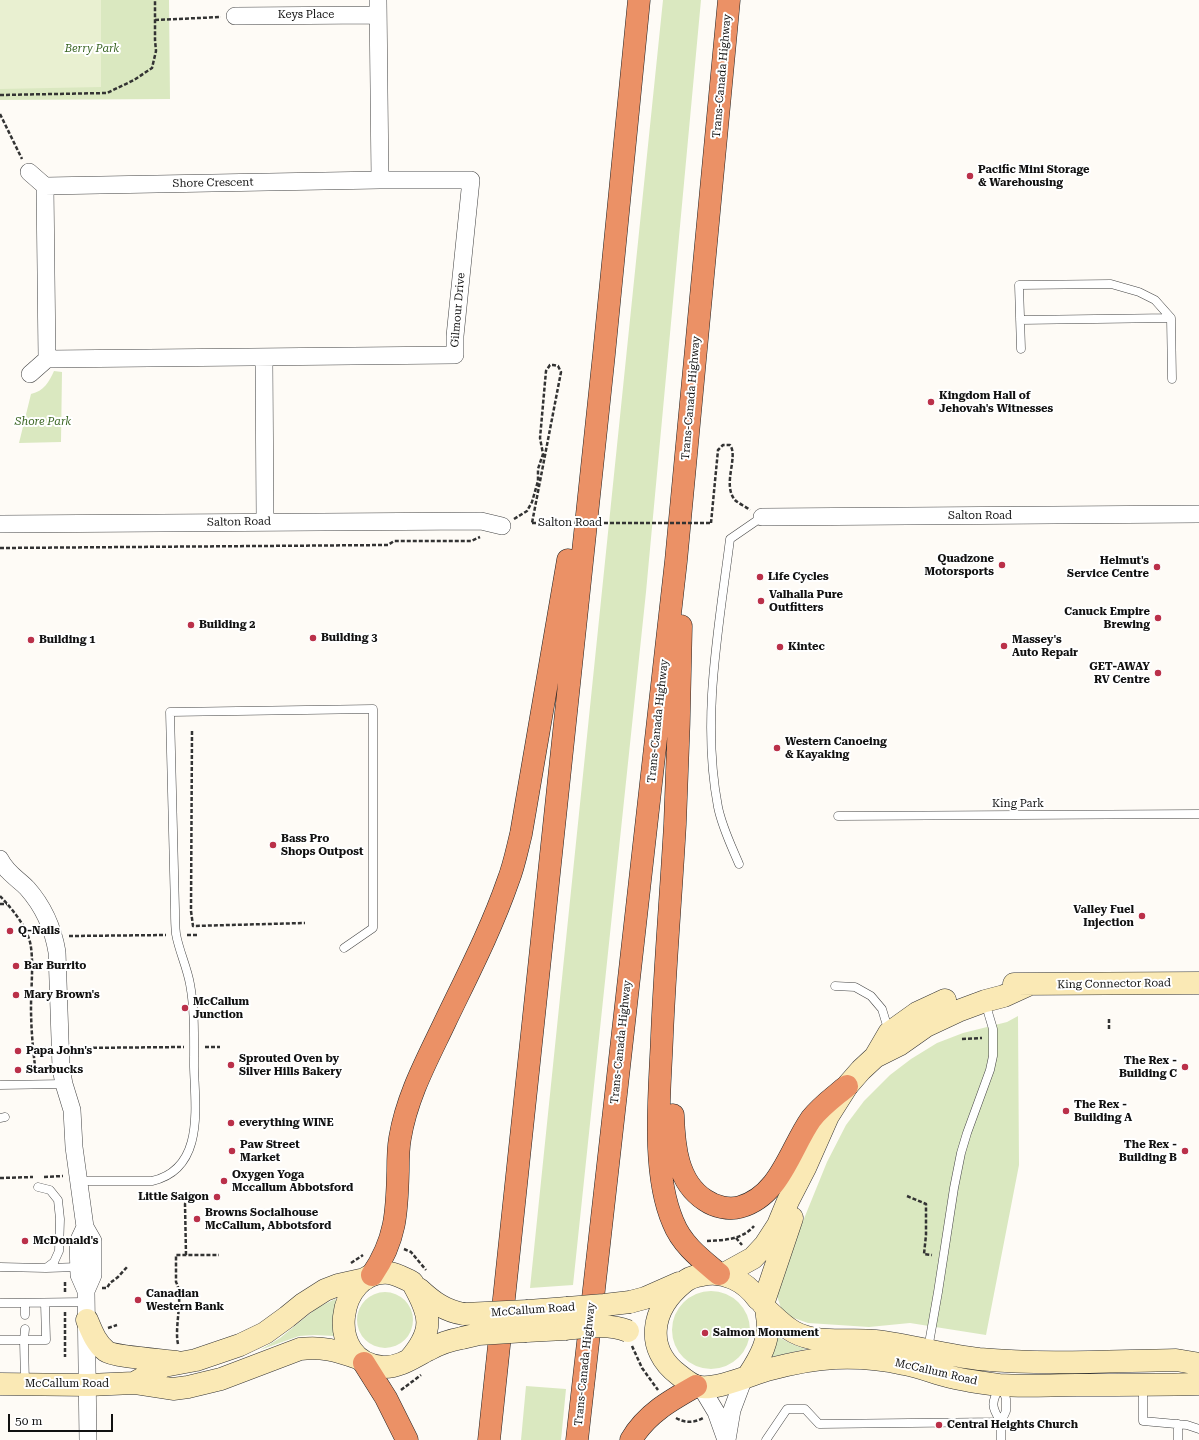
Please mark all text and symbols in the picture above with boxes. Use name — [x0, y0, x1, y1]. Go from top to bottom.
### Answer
street label: Keys Place — [278, 8, 334, 22]
street label: Trans-Canada Highway — [710, 13, 734, 139]
park label: Berry Park — [65, 42, 119, 56]
place label: Pacific Mini Storage & Warehousing — [978, 163, 1089, 189]
marker: Pacific Mini Storage & Warehousing — [965, 171, 975, 181]
street label: Shore Crescent — [172, 176, 254, 190]
street label: Gilmour Drive — [448, 272, 468, 348]
street label: Trans-Canada Highway — [679, 335, 703, 461]
place label: Kingdom Hall of Jehovah's Witnesses — [939, 389, 1053, 415]
marker: Kingdom Hall of Jehovah's Witnesses — [926, 397, 936, 407]
park label: Shore Park — [15, 415, 71, 429]
street label: Salton Road — [948, 509, 1012, 523]
street label: Salton Road — [207, 515, 271, 529]
street label: Salton Road — [538, 516, 602, 530]
place label: Quadzone Motorsports — [924, 552, 994, 578]
place label: Helmut's Service Centre — [1067, 554, 1149, 580]
marker: Quadzone Motorsports — [997, 560, 1007, 570]
marker: Helmut's Service Centre — [1152, 562, 1162, 572]
place label: Life Cycles — [768, 570, 829, 584]
marker: Life Cycles — [755, 572, 765, 582]
place label: Valhalla Pure Outfitters — [769, 588, 843, 614]
marker: Valhalla Pure Outfitters — [756, 596, 766, 606]
place label: Canuck Empire Brewing — [1064, 605, 1150, 631]
marker: Canuck Empire Brewing — [1153, 613, 1163, 623]
place label: Building 2 — [199, 618, 255, 632]
marker: Building 2 — [186, 620, 196, 630]
place label: Building 3 — [321, 631, 377, 645]
place label: Building 1 — [39, 633, 95, 647]
marker: Building 3 — [308, 633, 318, 643]
place label: Massey's Auto Repair — [1012, 633, 1078, 659]
marker: Building 1 — [26, 635, 36, 645]
place label: Kintec — [788, 640, 825, 654]
marker: Massey's Auto Repair — [999, 641, 1009, 651]
marker: Kintec — [775, 642, 785, 652]
street label: Trans-Canada Highway — [645, 658, 671, 784]
place label: GET-AWAY RV Centre — [1089, 660, 1150, 686]
marker: GET-AWAY RV Centre — [1153, 668, 1163, 678]
place label: Western Canoeing & Kayaking — [785, 735, 887, 761]
marker: Western Canoeing & Kayaking — [772, 743, 782, 753]
street label: King Park — [992, 797, 1044, 811]
place label: Bass Pro Shops Outpost — [281, 832, 363, 858]
marker: Bass Pro Shops Outpost — [268, 840, 278, 850]
place label: Valley Fuel Injection — [1073, 903, 1134, 929]
marker: Valley Fuel Injection — [1137, 911, 1147, 921]
place label: Q-Nails — [18, 924, 60, 938]
marker: Q-Nails — [5, 926, 15, 936]
place label: Bar Burrito — [24, 959, 86, 973]
marker: Bar Burrito — [11, 961, 21, 971]
street label: King Connector Road — [1057, 976, 1171, 992]
street label: Trans-Canada Highway — [608, 979, 634, 1105]
place label: Mary Brown's — [24, 988, 100, 1002]
marker: Mary Brown's — [11, 990, 21, 1000]
place label: McCallum Junction — [193, 995, 249, 1021]
marker: McCallum Junction — [180, 1003, 190, 1013]
place label: Papa John's — [26, 1044, 92, 1058]
marker: Papa John's — [13, 1046, 23, 1056]
place label: Sprouted Oven by Silver Hills Bakery — [239, 1052, 342, 1078]
place label: The Rex - Building C — [1119, 1054, 1177, 1080]
marker: Sprouted Oven by Silver Hills Bakery — [226, 1060, 236, 1070]
marker: The Rex - Building C — [1180, 1062, 1190, 1072]
place label: Starbucks — [26, 1063, 83, 1077]
marker: Starbucks — [13, 1065, 23, 1075]
place label: The Rex - Building A — [1074, 1098, 1132, 1124]
marker: The Rex - Building A — [1061, 1106, 1071, 1116]
place label: everything WINE — [239, 1116, 334, 1130]
marker: everything WINE — [226, 1118, 236, 1128]
place label: Paw Street Market — [240, 1138, 300, 1164]
place label: The Rex - Building B — [1119, 1138, 1177, 1164]
marker: Paw Street Market — [227, 1146, 237, 1156]
marker: The Rex - Building B — [1180, 1146, 1190, 1156]
place label: Oxygen Yoga Mccallum Abbotsford — [232, 1168, 353, 1194]
marker: Oxygen Yoga Mccallum Abbotsford — [219, 1176, 229, 1186]
place label: Little Saigon — [138, 1190, 209, 1204]
marker: Little Saigon — [212, 1192, 222, 1202]
place label: Browns Socialhouse McCallum, Abbotsford — [205, 1206, 331, 1232]
marker: Browns Socialhouse McCallum, Abbotsford — [192, 1214, 202, 1224]
place label: McDonald's — [33, 1234, 99, 1248]
marker: McDonald's — [20, 1236, 30, 1246]
place label: Canadian Western Bank — [146, 1287, 224, 1313]
marker: Canadian Western Bank — [133, 1295, 143, 1305]
street label: McCallum Road — [491, 1300, 575, 1320]
street label: Trans-Canada Highway — [572, 1301, 598, 1427]
place label: Salmon Monument — [713, 1326, 819, 1340]
marker: Salmon Monument — [700, 1328, 710, 1338]
street label: McCallum Road — [894, 1356, 978, 1388]
street label: McCallum Road — [25, 1377, 109, 1391]
scale bar — [10, 1406, 115, 1432]
text: 50 m — [15, 1414, 42, 1428]
place label: Central Heights Church — [947, 1418, 1078, 1432]
marker: Central Heights Church — [934, 1420, 944, 1430]

